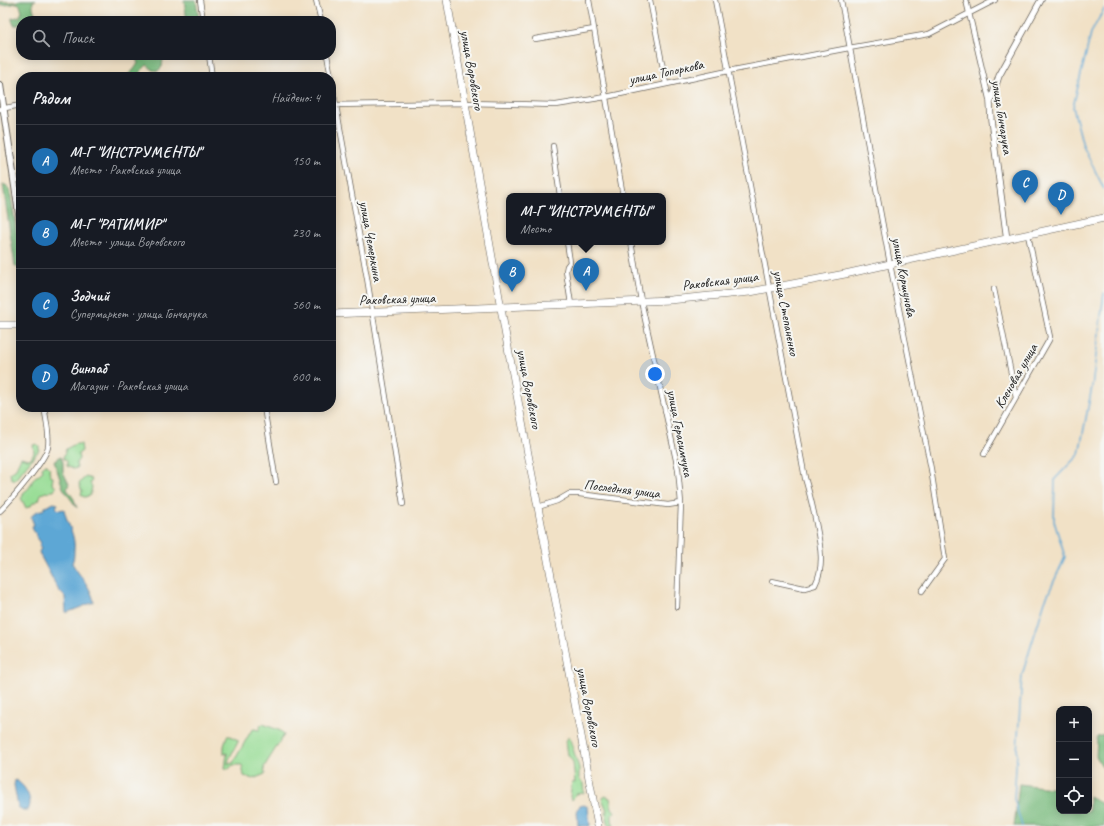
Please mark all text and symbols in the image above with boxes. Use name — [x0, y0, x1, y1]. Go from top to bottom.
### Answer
search box — [16, 16, 336, 60]
icon: search — [30, 27, 52, 49]
street label: улица Воровского — [456, 28, 488, 112]
text: Поиск — [62, 29, 94, 48]
street label: улица Топоркова — [626, 56, 706, 88]
street label: улица Гончарука — [988, 78, 1016, 156]
text: Рядом — [32, 88, 70, 109]
text: Найдено: 4 — [272, 90, 320, 106]
text: М-Г "ИНСТРУМЕНТЫ" — [70, 143, 201, 162]
text: A — [42, 153, 48, 169]
text: 150 m — [292, 153, 320, 169]
text: Место · Раковская улица — [70, 162, 180, 178]
pin: C — [1012, 170, 1038, 203]
pin: D — [1048, 182, 1074, 215]
popup — [506, 193, 666, 245]
street label: улица Чемеркина — [355, 199, 387, 283]
text: М-Г "ИНСТРУМЕНТЫ" — [520, 202, 652, 221]
text: М-Г "РАТИМИР" — [70, 215, 164, 234]
text: Место — [520, 221, 551, 237]
text: B — [42, 225, 48, 241]
text: 230 m — [292, 225, 320, 241]
text: Место · улица Воровского — [70, 234, 184, 250]
street label: улица Коршунова — [888, 235, 920, 319]
pin: A — [573, 258, 599, 291]
pin: B — [499, 259, 525, 292]
street label: Раковская улица — [681, 268, 760, 294]
street label: улица Степаненко — [769, 268, 803, 358]
text: Зодчий — [70, 287, 109, 306]
street label: Раковская улица — [359, 289, 436, 309]
text: C — [42, 297, 48, 313]
text: 560 m — [292, 297, 320, 313]
text: Супермаркет · улица Гончарука — [70, 306, 207, 322]
street label: Кленовая улица — [991, 340, 1042, 411]
street label: улица Воровского — [513, 347, 545, 431]
text: Винлаб — [70, 359, 107, 378]
your location — [645, 364, 665, 384]
text: D — [41, 369, 49, 385]
text: 600 m — [292, 369, 320, 385]
text: Магазин · Раковская улица — [70, 378, 188, 394]
street label: улица Герасимчука — [663, 387, 697, 479]
street label: Последняя улица — [583, 476, 662, 502]
street label: улица Воровского — [573, 665, 605, 749]
map controls — [1056, 706, 1092, 814]
button: + — [1056, 706, 1092, 742]
button: − — [1056, 742, 1092, 778]
button: locate — [1056, 778, 1092, 814]

